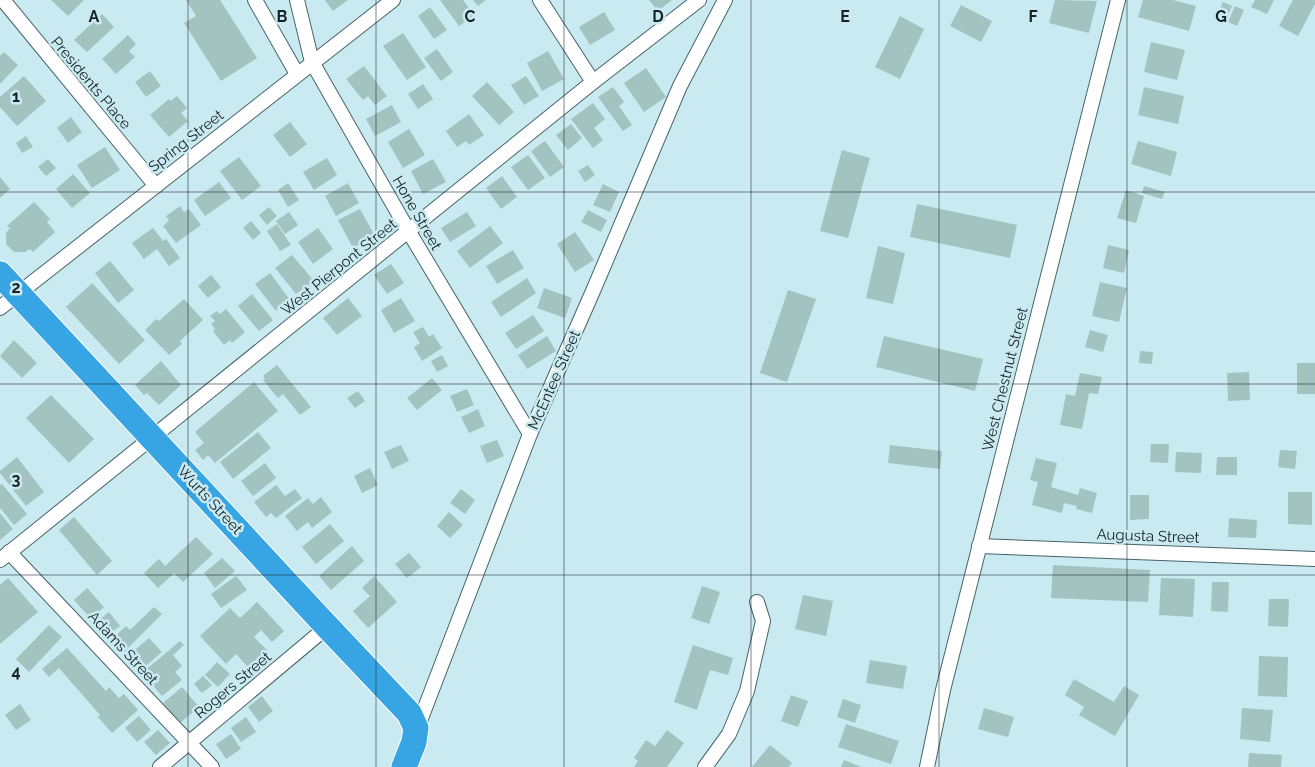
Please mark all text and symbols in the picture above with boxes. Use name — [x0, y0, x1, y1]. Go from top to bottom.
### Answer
text: A — [89, 7, 100, 26]
text: B — [277, 7, 288, 26]
text: C — [465, 7, 476, 26]
text: D — [652, 7, 664, 26]
text: E — [840, 7, 850, 26]
text: F — [1028, 7, 1038, 26]
text: G — [1215, 7, 1227, 26]
street label: Presidents Place — [47, 33, 135, 133]
text: 1 — [12, 87, 20, 106]
street label: Spring Street — [145, 106, 227, 176]
street label: Hone Street — [388, 173, 446, 253]
street label: West Pierpont Street — [278, 215, 400, 319]
text: 2 — [11, 278, 21, 297]
street label: West Chestnut Street — [978, 305, 1032, 453]
street label: McEntee Street — [524, 328, 584, 432]
street label: Wurts Street — [174, 462, 246, 538]
text: 3 — [12, 470, 21, 489]
street label: Augusta Street — [1096, 525, 1200, 547]
street label: Adams Street — [84, 608, 162, 688]
street label: Rogers Street — [191, 648, 275, 722]
text: 4 — [11, 662, 21, 681]

